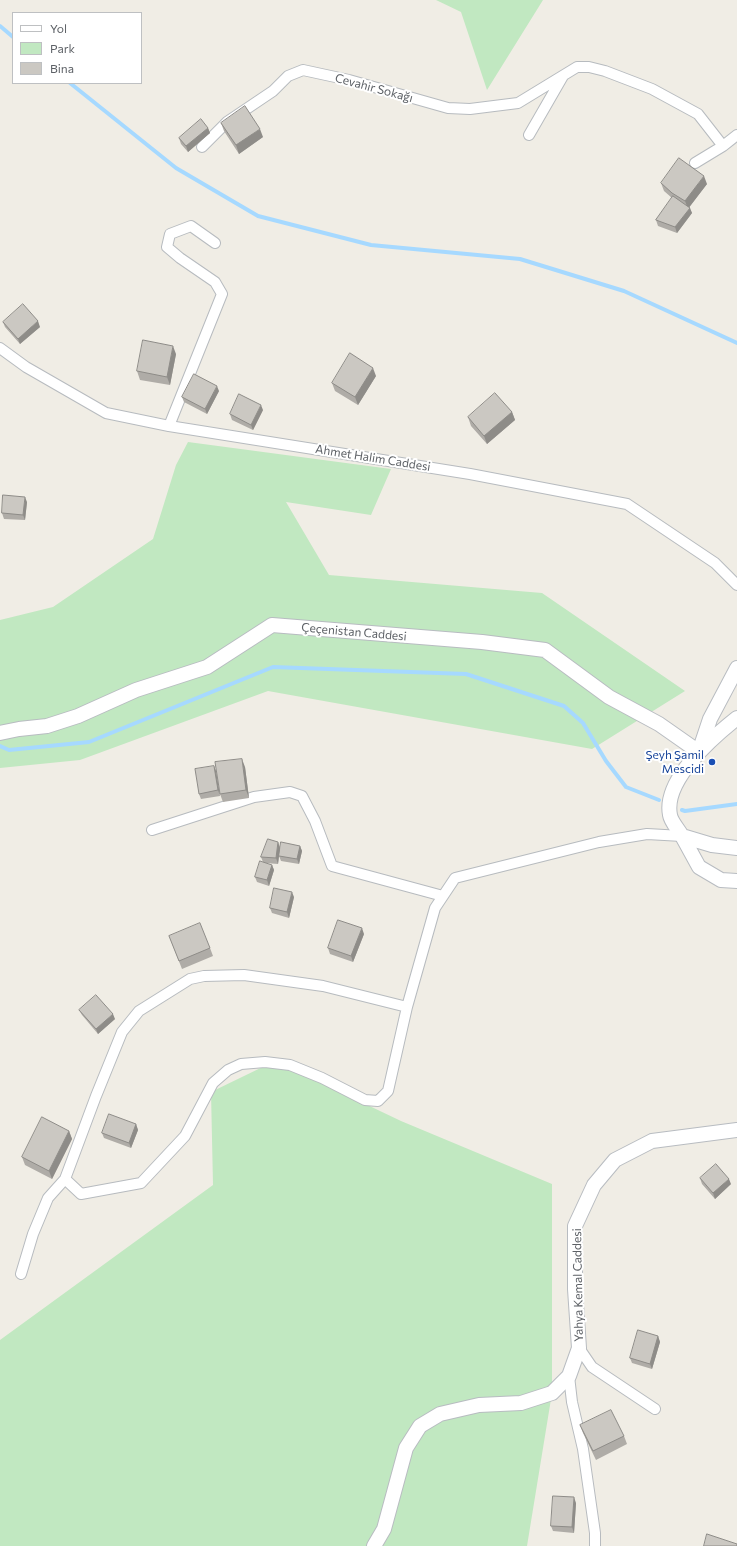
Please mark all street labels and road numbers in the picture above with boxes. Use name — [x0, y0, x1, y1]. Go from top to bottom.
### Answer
street label: Cevahir Sokağı — [333, 71, 415, 105]
street label: Ahmet Halim Caddesi — [314, 442, 432, 474]
street label: Çeçenistan Caddesi — [301, 620, 407, 644]
street label: Yahya Kemal Caddesi — [570, 1228, 586, 1342]

